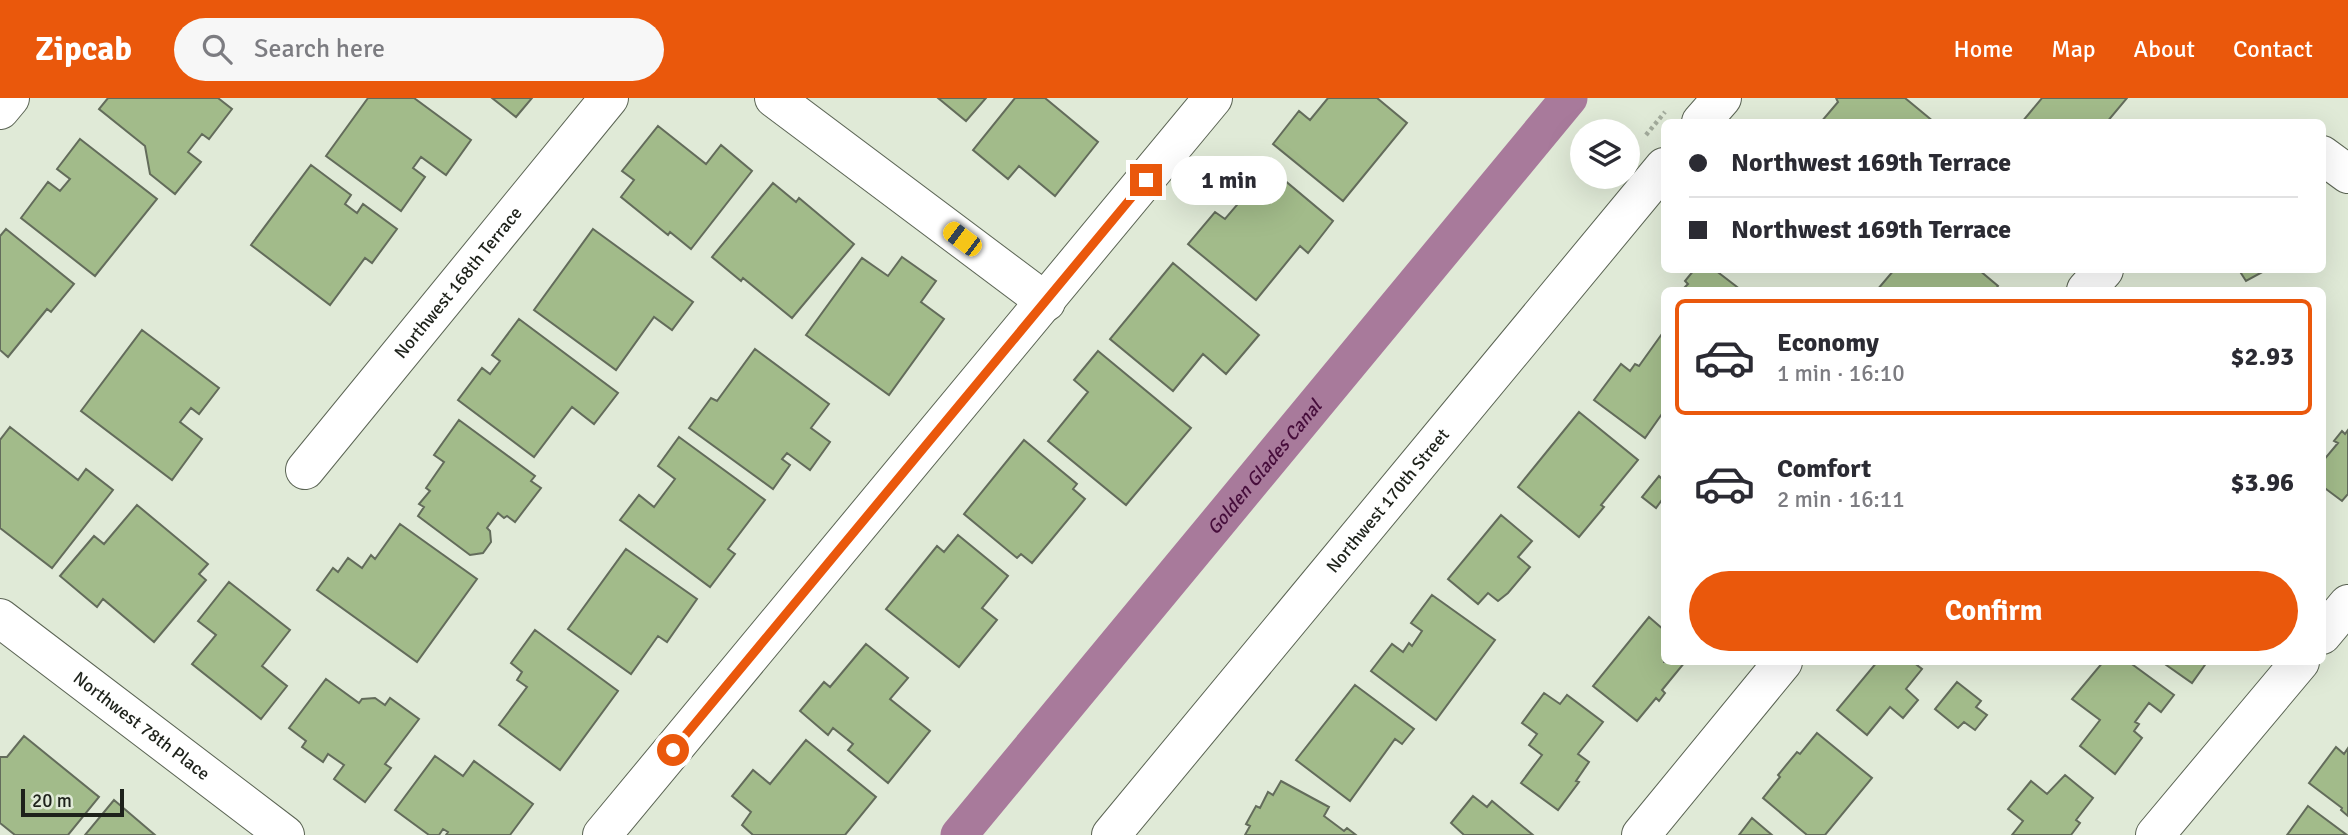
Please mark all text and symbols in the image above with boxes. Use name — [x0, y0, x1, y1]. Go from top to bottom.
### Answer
search box — [174, 18, 664, 81]
text: Zipcab — [35, 29, 132, 70]
icon: search — [198, 30, 236, 68]
text: Search here — [254, 33, 385, 65]
text: Home — [1953, 34, 2013, 64]
text: Map — [2051, 34, 2096, 64]
text: About — [2134, 34, 2195, 64]
text: Contact — [2233, 34, 2313, 64]
map controls — [1570, 119, 1640, 189]
button: layers — [1570, 119, 1640, 189]
text: Northwest 169th Terrace — [1731, 147, 2011, 179]
callout: 1 min — [1170, 155, 1286, 204]
route end — [1130, 164, 1162, 196]
text: 1 min — [1201, 166, 1257, 195]
street label: Northwest 168th Terrace — [390, 202, 527, 363]
text: Northwest 169th Terrace — [1731, 214, 2011, 246]
car — [939, 218, 986, 260]
icon: car — [1693, 326, 1756, 389]
text: Economy — [1777, 327, 1879, 359]
text: $2.93 — [2230, 341, 2294, 373]
text: 1 min · 16:10 — [1777, 359, 1905, 388]
water label: Golden Glades Canal — [1202, 394, 1328, 540]
street label: Northwest 170th Street — [1322, 424, 1454, 577]
icon: car — [1693, 452, 1756, 515]
text: Comfort — [1777, 453, 1871, 485]
text: $3.96 — [2230, 467, 2294, 499]
text: 2 min · 16:11 — [1777, 485, 1905, 514]
button: Confirm — [1689, 571, 2298, 651]
street label: Northwest 78th Place — [69, 667, 214, 785]
route start — [657, 734, 689, 766]
scale bar — [21, 786, 124, 818]
text: 20 m — [32, 789, 72, 813]

